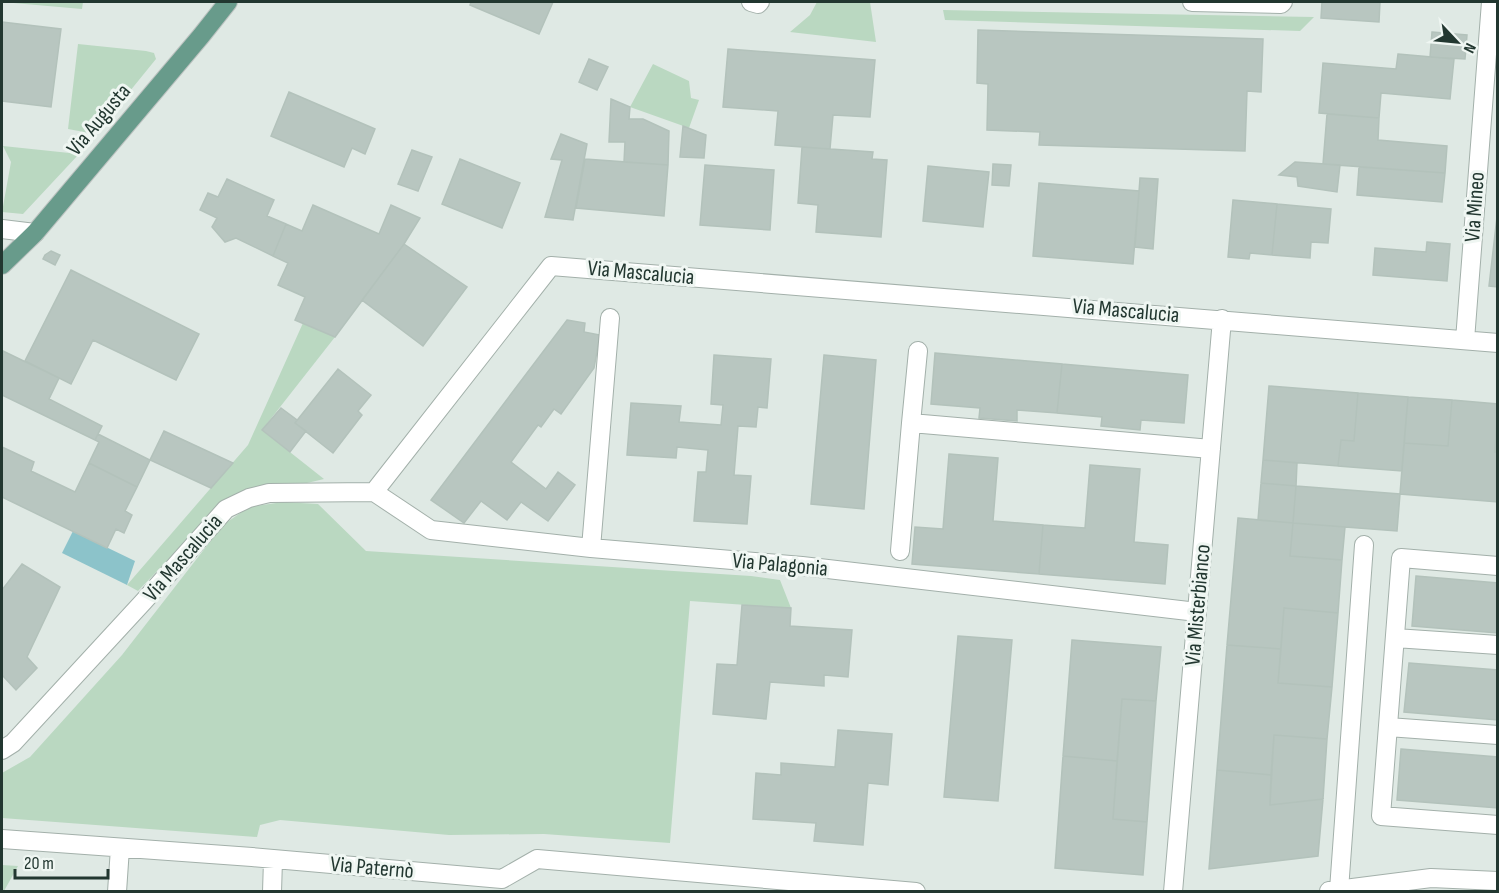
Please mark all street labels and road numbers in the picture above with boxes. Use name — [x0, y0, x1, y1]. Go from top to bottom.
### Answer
street label: Via Augusta — [61, 79, 137, 161]
street label: Via Mineo — [1459, 171, 1491, 243]
street label: Via Mascalucia — [587, 255, 695, 291]
street label: Via Mascalucia — [1072, 293, 1180, 329]
street label: Via Mascalucia — [138, 509, 228, 607]
street label: Via Misterbianco — [1179, 543, 1217, 667]
street label: Via Palagonia — [731, 547, 829, 583]
street label: Via Paternò — [329, 851, 415, 885]

